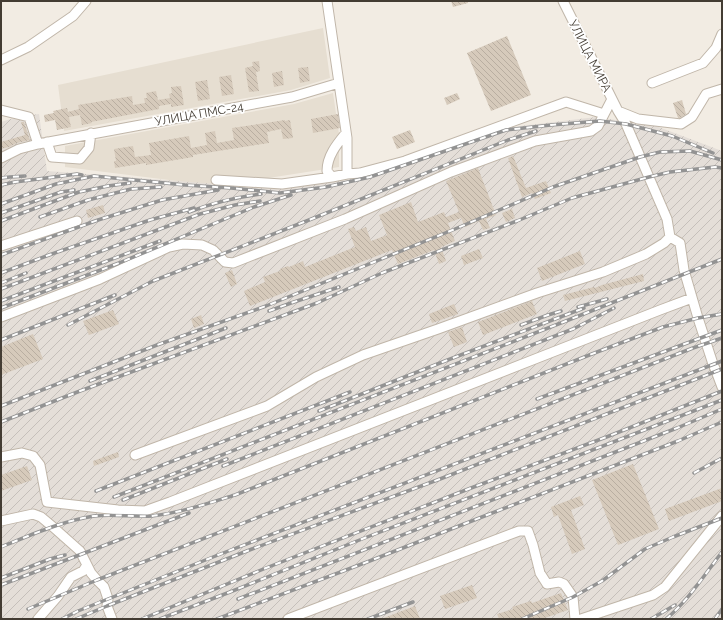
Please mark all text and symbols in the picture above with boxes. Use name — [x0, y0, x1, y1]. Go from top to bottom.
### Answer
street label: УЛИЦА МИРА — [566, 17, 614, 95]
street label: УЛИЦА ПМС-24 — [153, 99, 245, 129]

